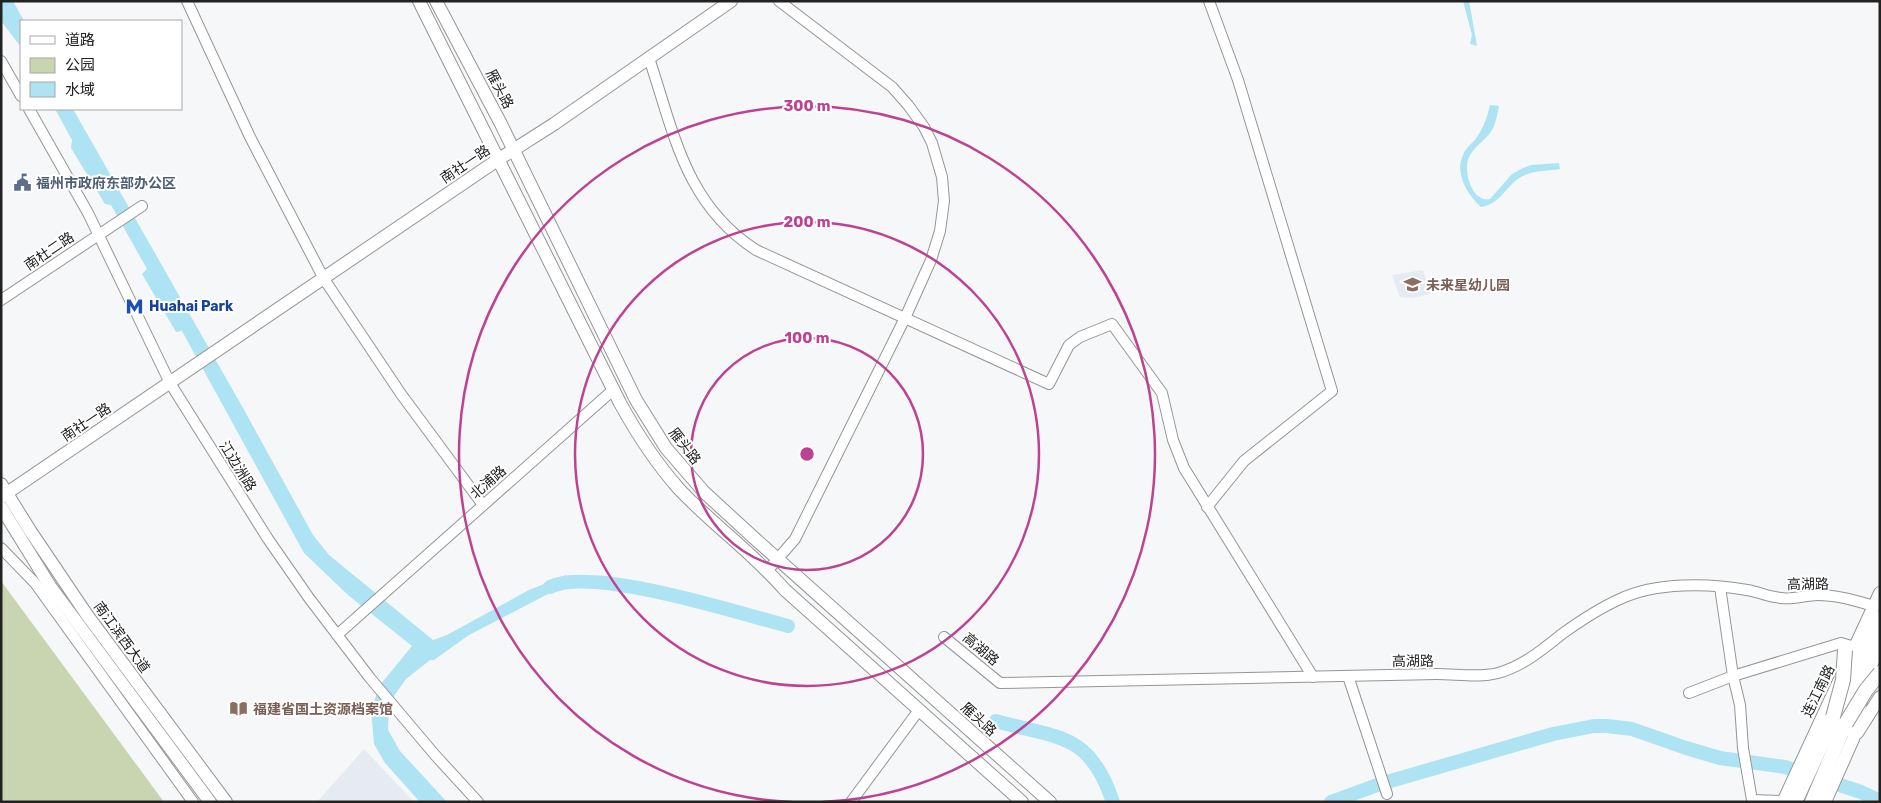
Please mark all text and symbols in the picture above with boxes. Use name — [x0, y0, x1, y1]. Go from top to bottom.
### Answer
legend — [20, 20, 182, 110]
text: 道路 — [65, 31, 95, 49]
text: 公园 — [65, 56, 95, 74]
street label: 雁头路 — [482, 67, 517, 112]
text: 水域 — [65, 81, 95, 99]
text: 300 m — [783, 97, 831, 115]
street label: 南社一路 — [437, 142, 493, 187]
public building icon: 福州市政府东部办公区 — [12, 173, 32, 193]
place label: 福州市政府东部办公区 — [36, 175, 176, 192]
text: 200 m — [783, 213, 831, 231]
street label: 南杜二路 — [21, 229, 77, 274]
school or university icon: 未来星幼儿园 — [1402, 275, 1422, 295]
place label: 未来星幼儿园 — [1426, 277, 1510, 294]
metro station icon: Huahai Park — [125, 296, 145, 316]
place label: Huahai Park — [149, 298, 234, 315]
text: 100 m — [785, 329, 829, 347]
street label: 南社一路 — [58, 400, 114, 445]
street label: 雁头路 — [665, 425, 704, 468]
street label: 江边洲路 — [216, 438, 260, 495]
centre of rings — [798, 445, 816, 463]
street label: 北浦路 — [467, 462, 510, 503]
street label: 高湖路 — [1787, 576, 1829, 593]
street label: 南江滨西大道 — [90, 598, 153, 676]
street label: 高湖路 — [959, 629, 1002, 669]
street label: 高湖路 — [1392, 653, 1434, 670]
street label: 连江南路 — [1799, 662, 1838, 720]
library icon: 福建省国土资源档案馆 — [229, 699, 249, 719]
street label: 雁头路 — [957, 699, 1000, 740]
place label: 福建省国土资源档案馆 — [253, 701, 393, 718]

